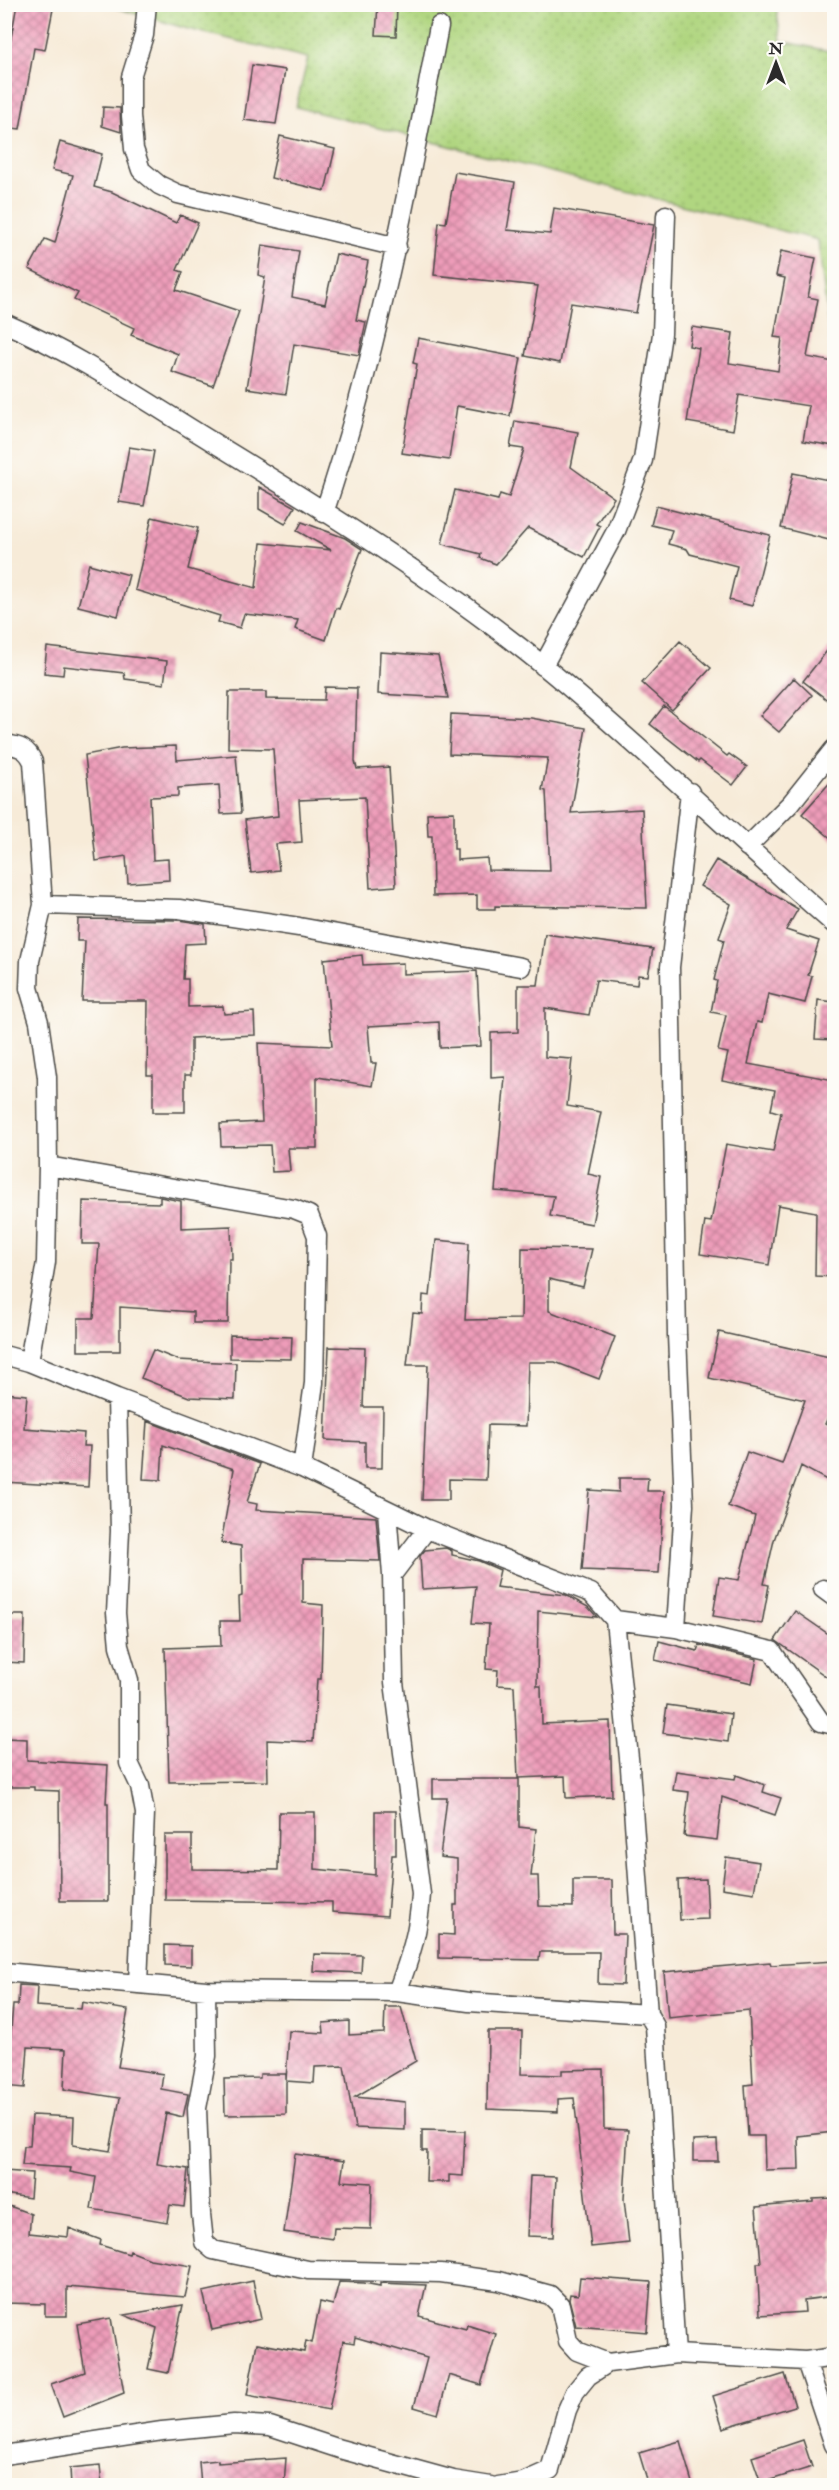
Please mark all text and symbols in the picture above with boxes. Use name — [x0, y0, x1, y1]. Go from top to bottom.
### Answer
north arrow — [746, 33, 806, 93]
text: N — [768, 39, 784, 59]

